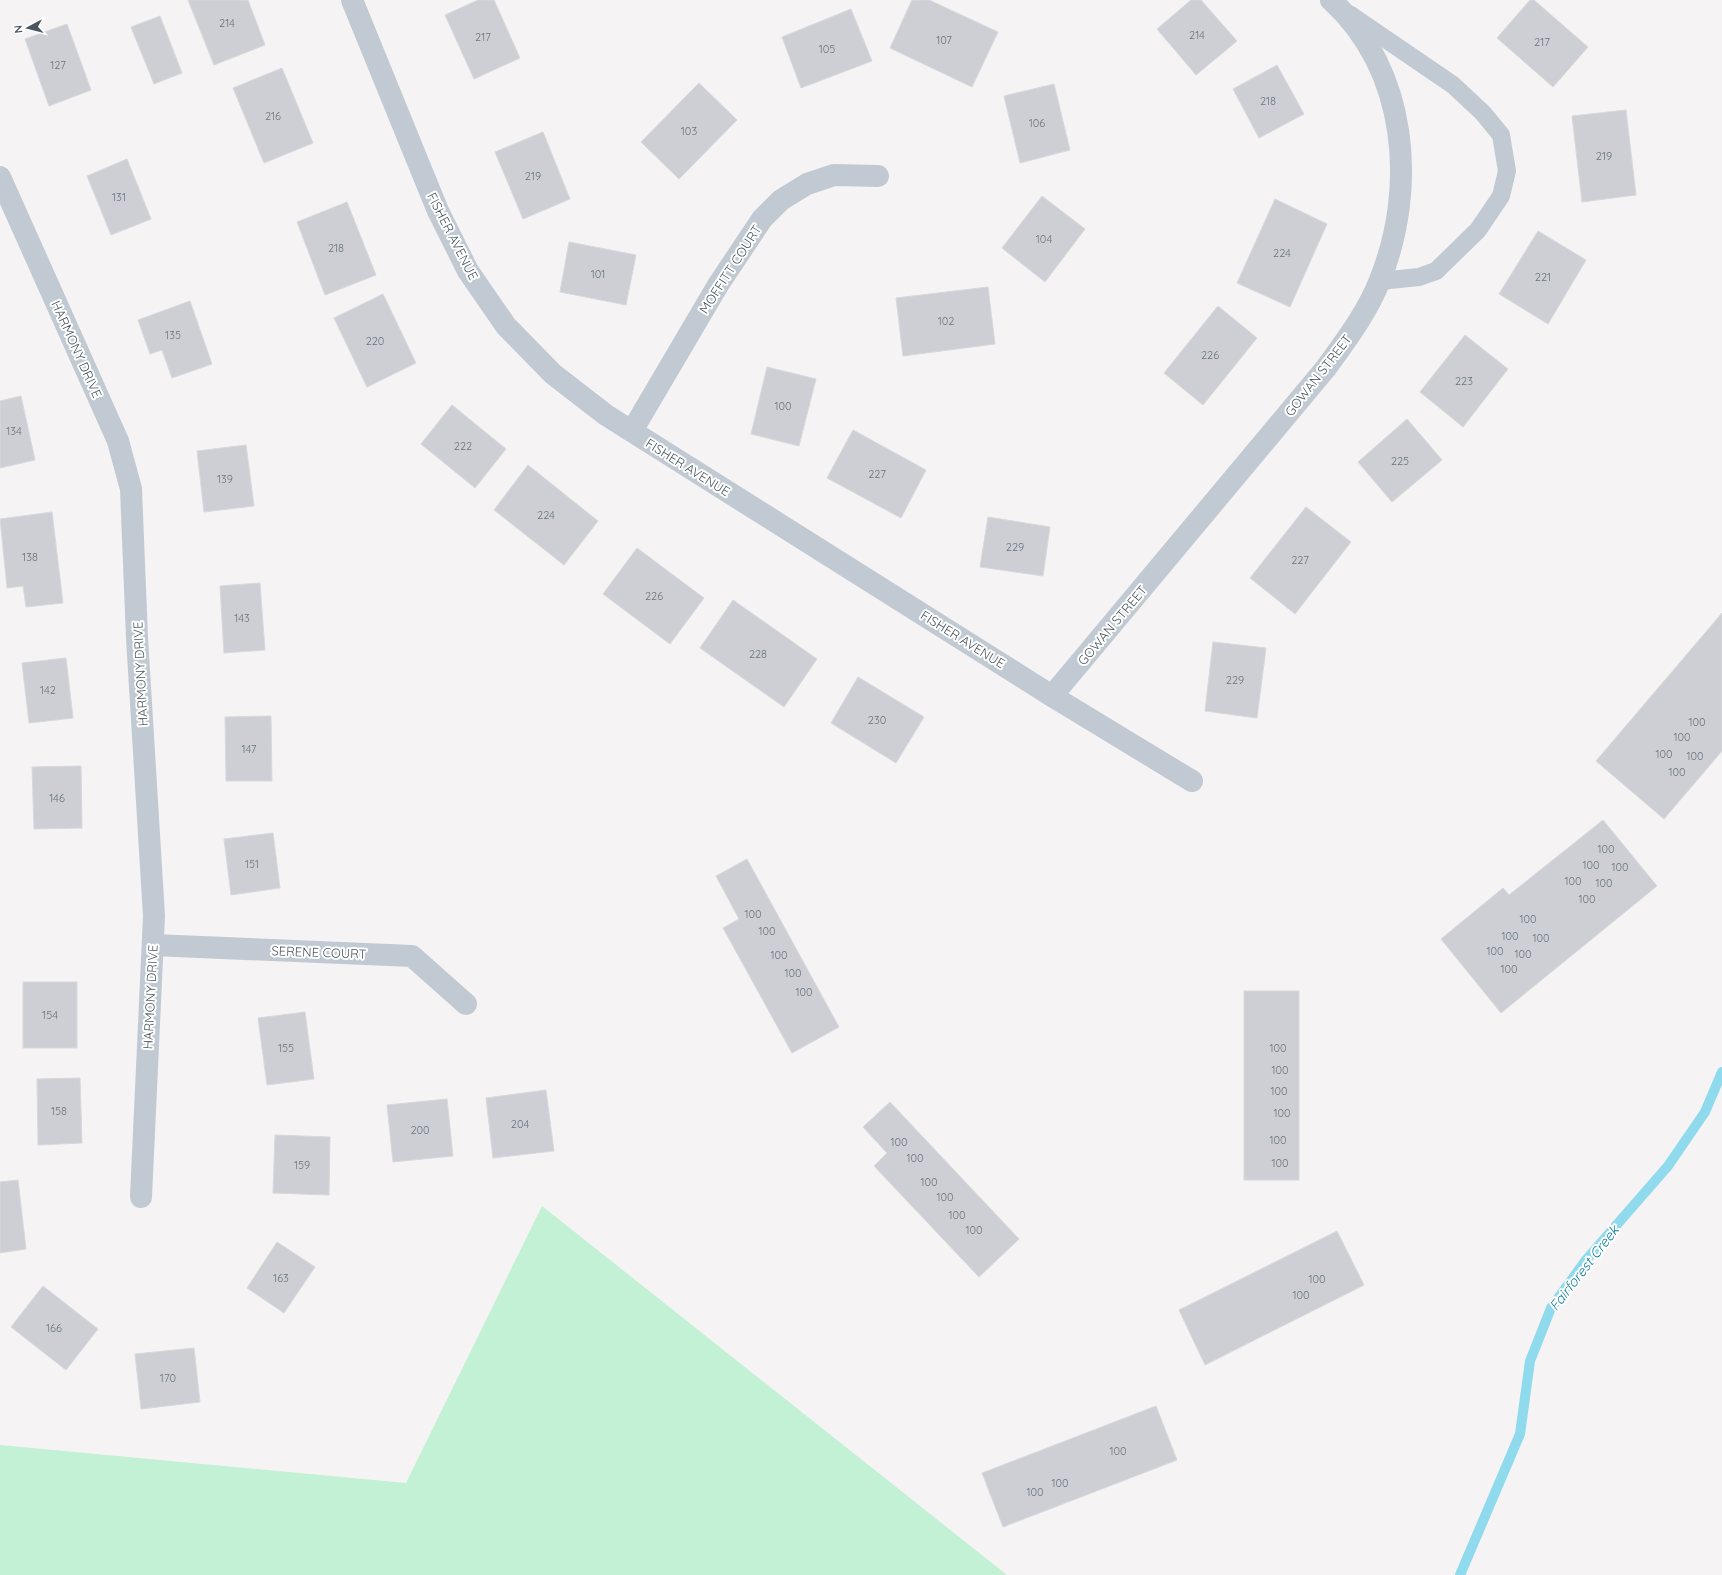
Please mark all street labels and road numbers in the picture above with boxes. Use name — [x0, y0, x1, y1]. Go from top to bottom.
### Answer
street label: FISHER AVENUE — [424, 189, 482, 283]
street label: MOFFITT COURT — [695, 222, 765, 316]
street label: HARMONY DRIVE — [48, 298, 106, 400]
street label: GOWAN STREET — [1281, 331, 1355, 419]
street label: FISHER AVENUE — [643, 435, 733, 499]
street label: GOWAN STREET — [1074, 582, 1150, 668]
street label: FISHER AVENUE — [918, 607, 1008, 671]
street label: HARMONY DRIVE — [129, 621, 151, 727]
street label: SERENE COURT — [271, 942, 367, 962]
street label: HARMONY DRIVE — [139, 944, 161, 1050]

